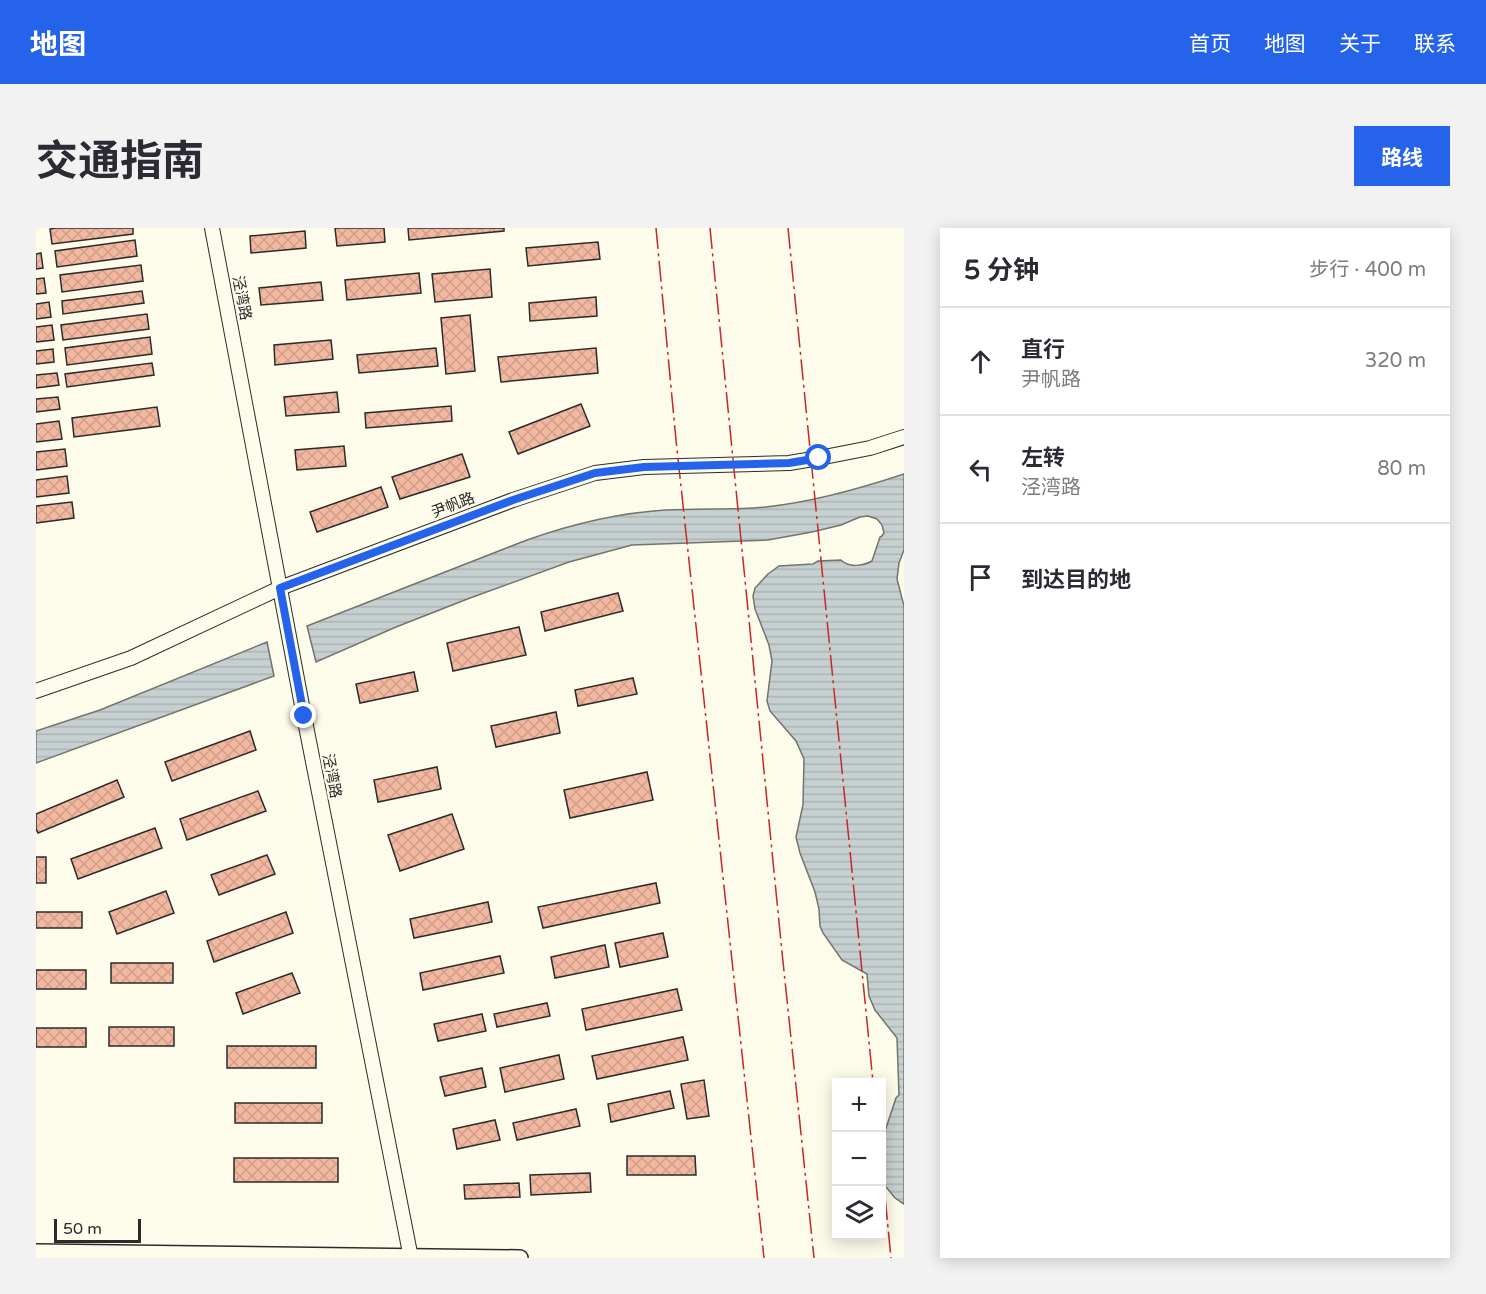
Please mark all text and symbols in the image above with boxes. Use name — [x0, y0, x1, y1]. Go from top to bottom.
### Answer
text: 地图 — [30, 28, 86, 62]
text: 首页 — [1189, 32, 1231, 57]
text: 地图 — [1264, 32, 1306, 57]
text: 关于 — [1339, 32, 1381, 57]
text: 联系 — [1414, 32, 1456, 57]
button: 路线 — [1354, 126, 1450, 186]
text: 交通指南 — [36, 136, 204, 187]
text: 5 分钟 — [964, 255, 1039, 286]
text: 步行 · 400 m — [1309, 258, 1426, 282]
street label: 泾湾路 — [229, 274, 255, 322]
text: 直行 — [1021, 337, 1065, 363]
icon: ahead — [964, 345, 997, 378]
text: 320 m — [1365, 349, 1426, 373]
text: 尹帆路 — [1021, 368, 1081, 392]
route start — [805, 444, 831, 470]
text: 左转 — [1021, 445, 1065, 471]
icon: left — [964, 453, 997, 486]
text: 80 m — [1377, 457, 1426, 481]
text: 泾湾路 — [1021, 476, 1081, 500]
street label: 尹帆路 — [429, 489, 477, 521]
icon: arrive — [964, 561, 997, 594]
text: 到达目的地 — [1021, 567, 1131, 593]
route end — [290, 702, 316, 728]
street label: 泾湾路 — [319, 752, 345, 800]
map controls — [832, 1078, 886, 1240]
button: + — [832, 1078, 886, 1132]
button: − — [832, 1132, 886, 1186]
button: layers — [832, 1186, 886, 1240]
scale bar — [54, 1216, 141, 1244]
text: 50 m — [63, 1219, 102, 1239]

